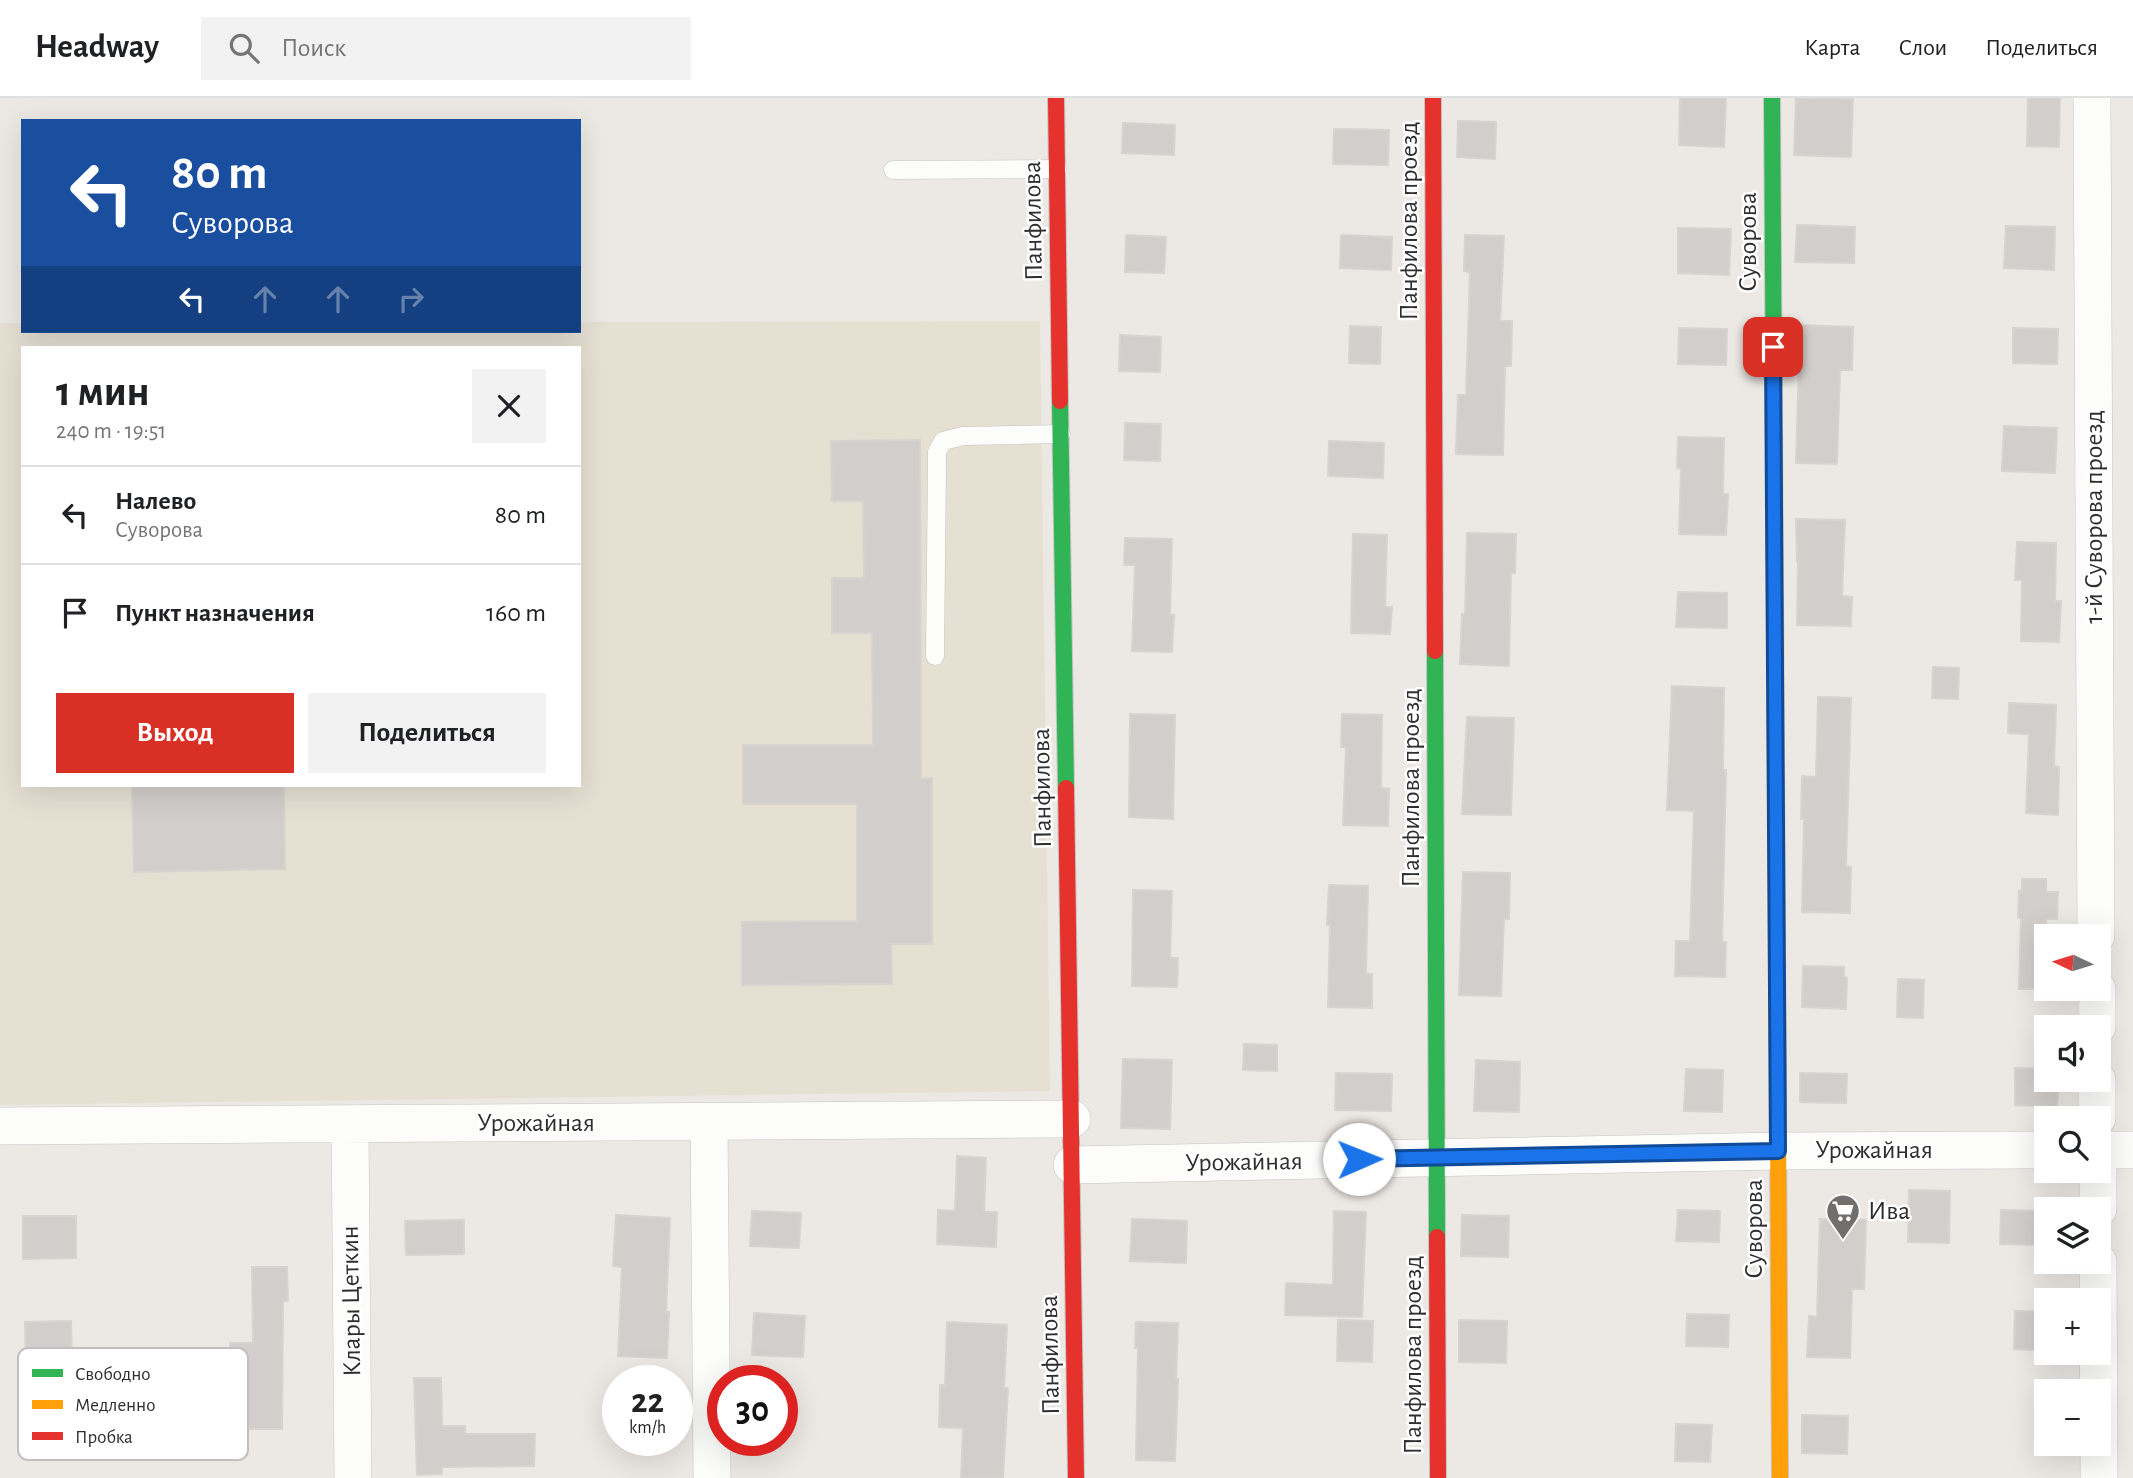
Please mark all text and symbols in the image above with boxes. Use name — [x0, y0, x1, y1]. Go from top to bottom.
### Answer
search box — [201, 17, 691, 80]
icon: search — [225, 29, 263, 67]
text: Headway — [35, 31, 159, 64]
text: Поиск — [281, 35, 346, 61]
text: Карта — [1804, 36, 1860, 60]
text: Слои — [1898, 36, 1947, 60]
text: Поделиться — [1985, 36, 2098, 60]
street label: Панфилова проезд — [1396, 122, 1422, 320]
icon: left — [56, 147, 147, 238]
text: 80 m — [171, 149, 268, 198]
street label: Панфилова — [1019, 161, 1047, 281]
street label: Суворова — [1735, 192, 1761, 292]
text: Суворова — [171, 207, 294, 239]
icon: left — [173, 280, 211, 318]
icon: ahead — [246, 280, 284, 318]
icon: ahead — [319, 280, 357, 318]
icon: right — [392, 280, 430, 318]
pin — [1743, 317, 1803, 377]
icon: arrive — [1754, 328, 1792, 366]
button: close — [472, 369, 546, 443]
text: 1 мин — [56, 371, 150, 413]
street label: 1-й Суворова проезд — [2081, 410, 2107, 624]
text: 240 m · 19:51 — [56, 420, 166, 443]
text: Налево — [115, 488, 196, 514]
icon: left — [56, 496, 94, 534]
text: 80 m — [495, 502, 546, 528]
text: Суворова — [115, 519, 203, 542]
icon: arrive — [56, 594, 94, 632]
text: Пункт назначения — [115, 600, 315, 626]
text: 160 m — [486, 600, 546, 626]
street label: Панфилова проезд — [1398, 689, 1424, 887]
button: Выход — [56, 693, 294, 773]
button: Поделиться — [308, 693, 546, 773]
street label: Панфилова — [1028, 728, 1056, 848]
north arrow — [2034, 924, 2110, 1001]
map controls — [2034, 924, 2111, 1456]
button: sound — [2034, 1015, 2111, 1092]
button: search — [2034, 1106, 2111, 1183]
street label: Урожайная — [477, 1110, 595, 1136]
position arrow — [1322, 1122, 1396, 1196]
street label: Урожайная — [1815, 1137, 1933, 1163]
street label: Урожайная — [1185, 1148, 1303, 1176]
street label: Суворова — [1741, 1179, 1767, 1279]
supermarket icon: Ива — [1824, 1192, 1862, 1241]
button: layers — [2034, 1197, 2111, 1274]
place label: Ива — [1868, 1198, 1910, 1224]
street label: Клары Цеткин — [337, 1225, 365, 1377]
street label: Панфилова проезд — [1400, 1256, 1426, 1454]
button: + — [2034, 1288, 2111, 1365]
street label: Панфилова — [1036, 1295, 1064, 1415]
legend — [18, 1348, 248, 1460]
text: Свободно — [75, 1365, 151, 1384]
speed limit sign: 30 — [707, 1365, 798, 1456]
button: − — [2034, 1379, 2111, 1456]
text: 22 — [631, 1384, 664, 1419]
text: Медленно — [75, 1396, 155, 1415]
text: km/h — [629, 1419, 666, 1437]
text: Пробка — [75, 1428, 133, 1447]

